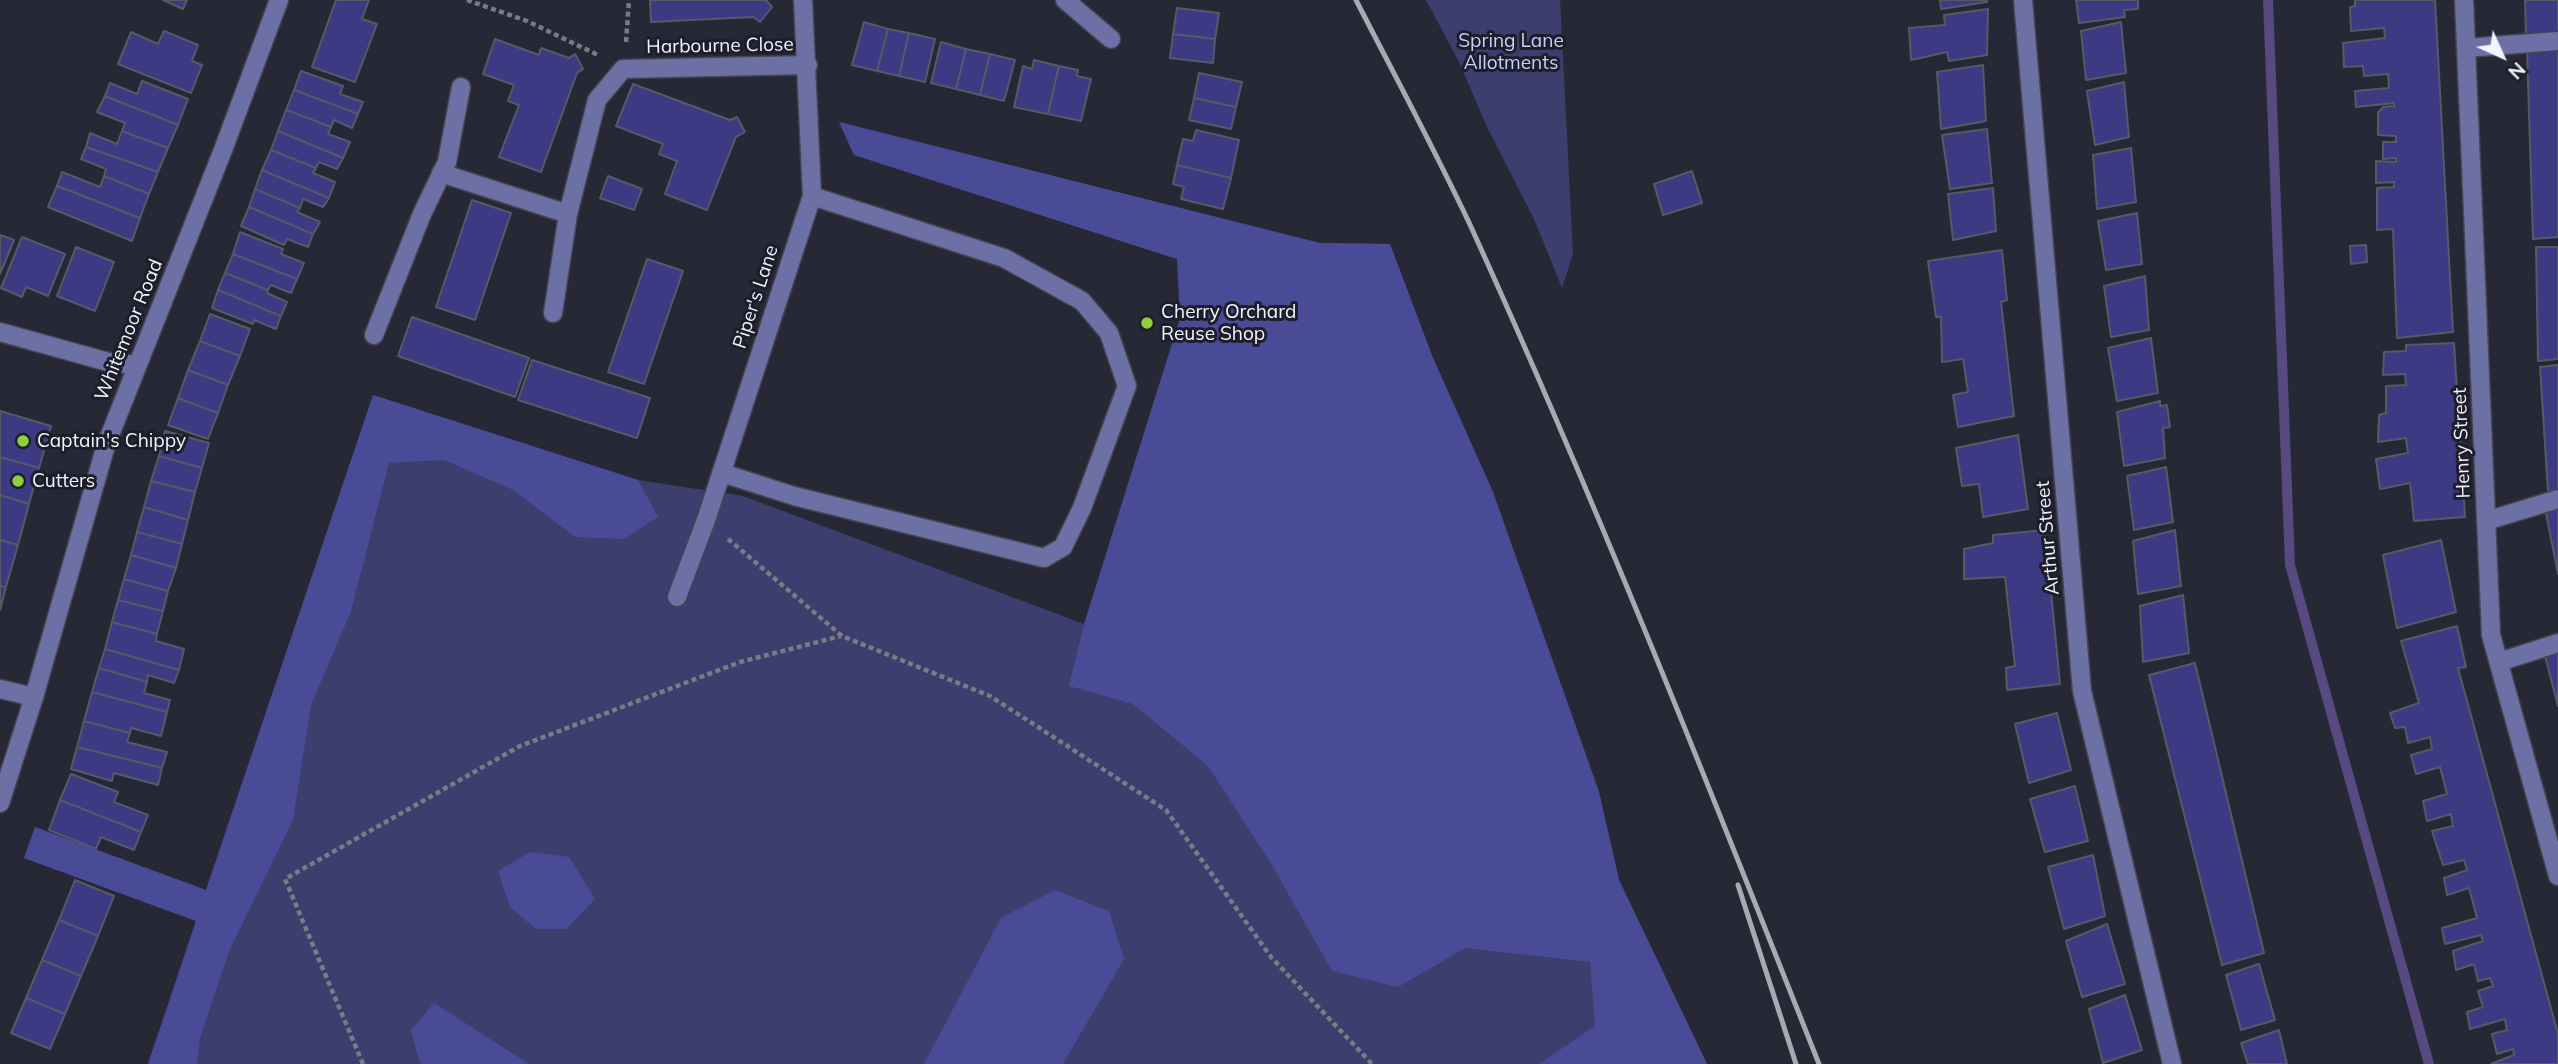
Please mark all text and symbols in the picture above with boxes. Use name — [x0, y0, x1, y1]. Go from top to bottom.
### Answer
north arrow — [2467, 21, 2537, 91]
park label: Spring Lane Allotments — [1458, 30, 1564, 74]
street label: Harbourne Close — [646, 33, 794, 59]
text: N — [2503, 57, 2530, 84]
street label: Piper's Lane — [729, 242, 783, 352]
street label: Whitemoor Road — [90, 256, 168, 404]
place label: Cherry Orchard Reuse Shop — [1161, 301, 1296, 345]
marker: Cherry Orchard Reuse Shop — [1139, 315, 1155, 331]
street label: Henry Street — [2449, 387, 2475, 499]
place label: Captain's Chippy — [37, 430, 186, 452]
marker: Captain's Chippy — [15, 433, 31, 449]
place label: Cutters — [32, 470, 95, 492]
marker: Cutters — [10, 473, 26, 489]
street label: Arthur Street — [2032, 480, 2064, 596]

